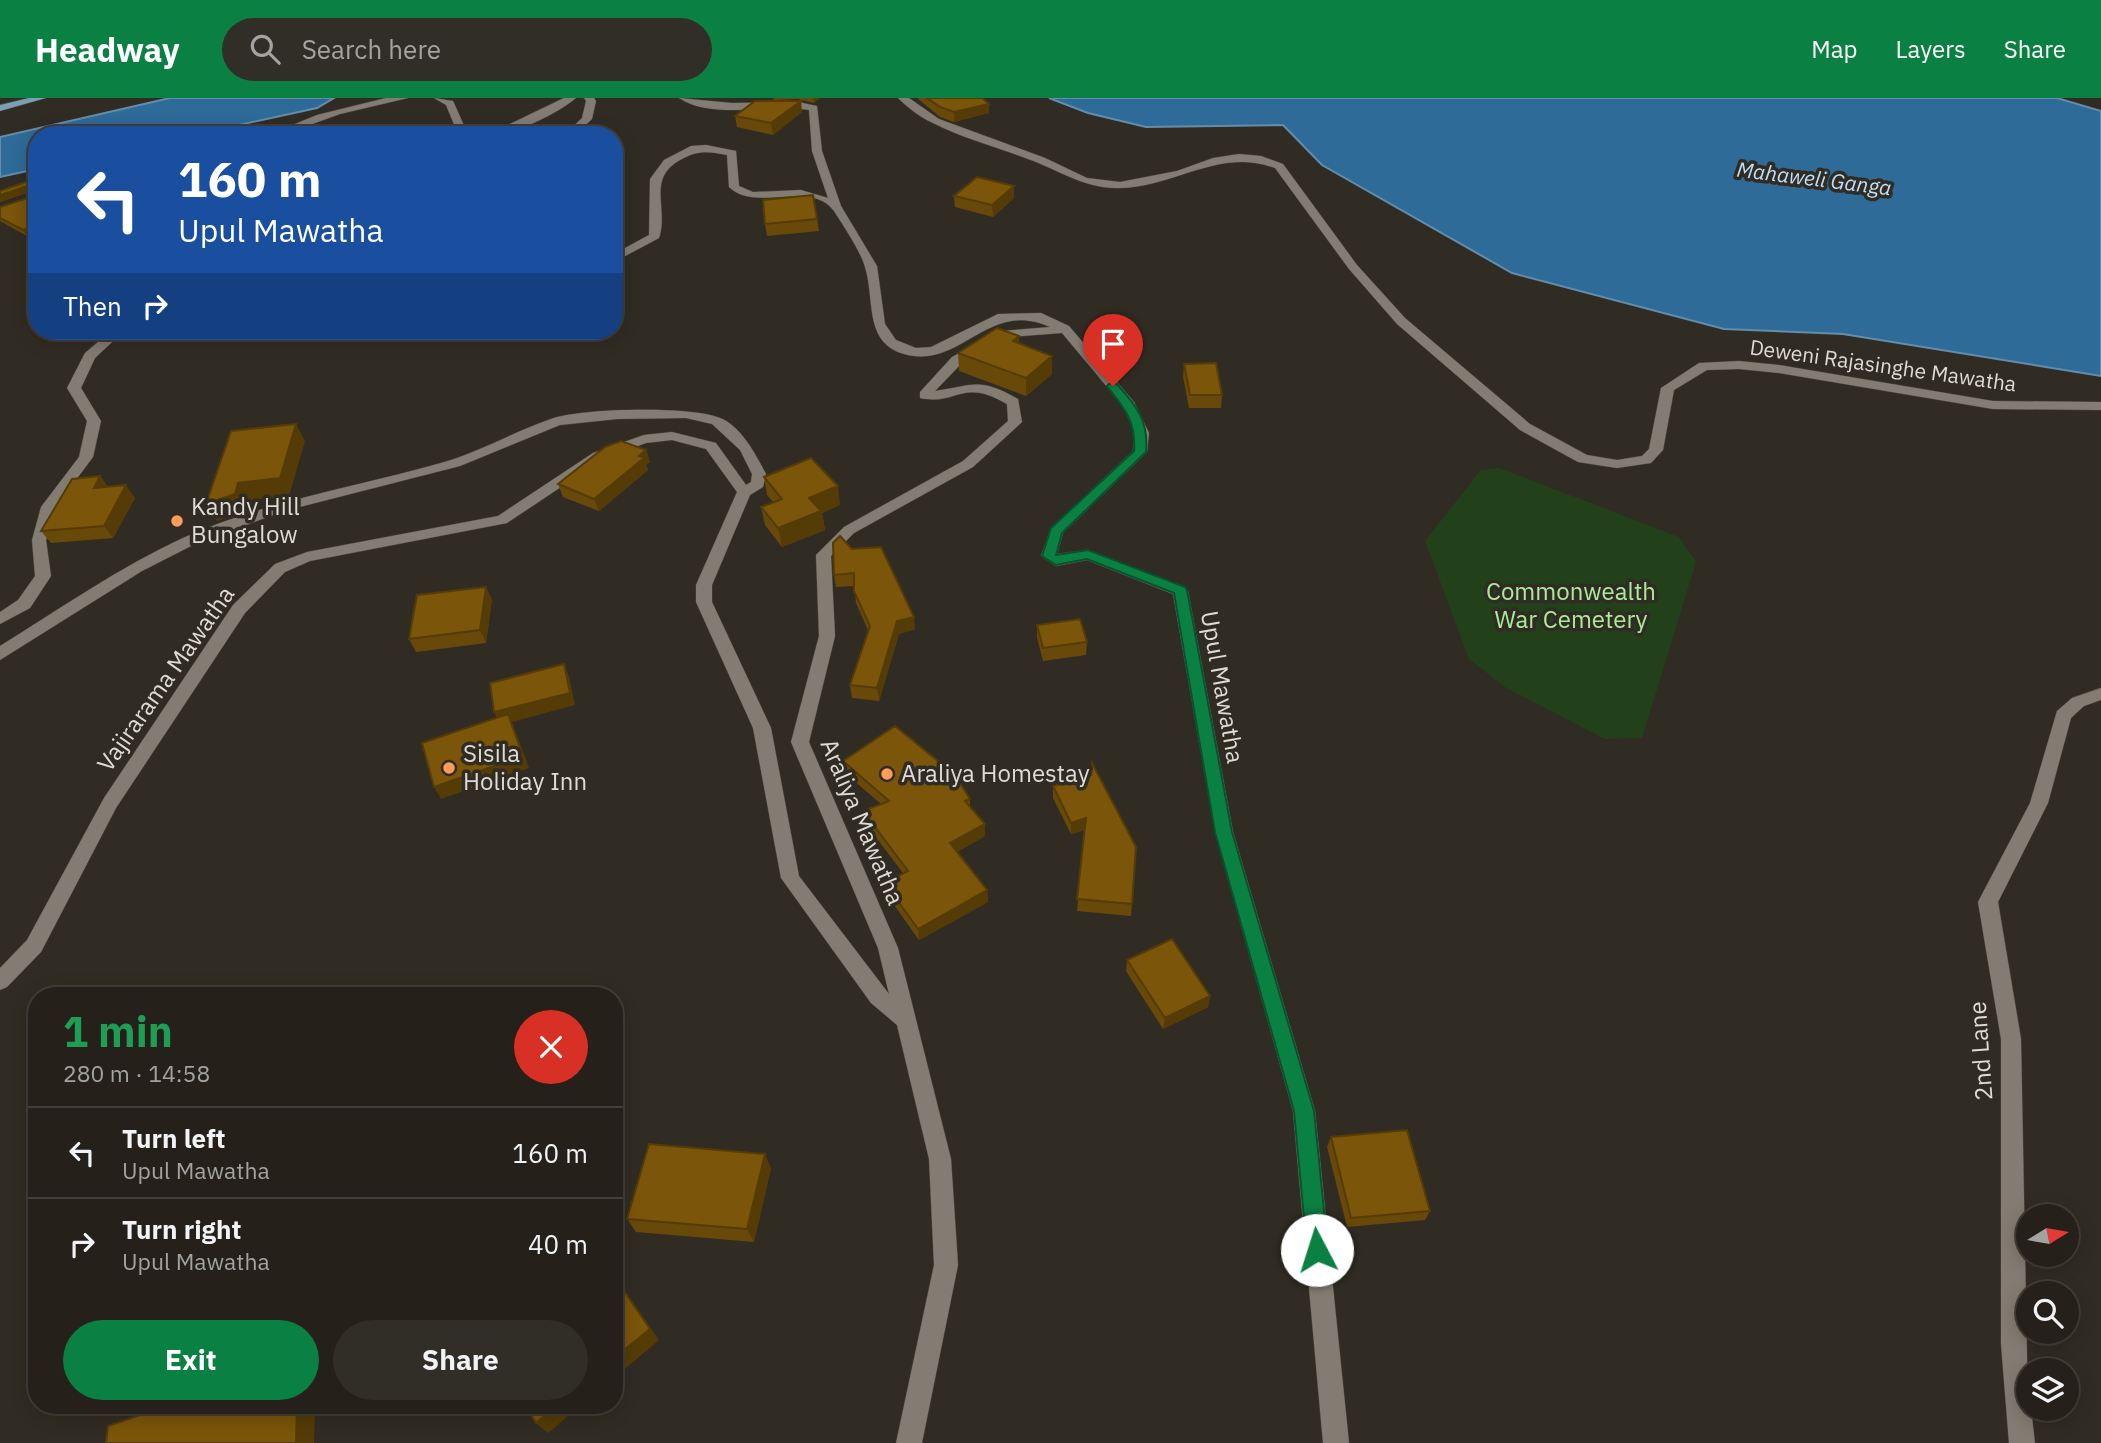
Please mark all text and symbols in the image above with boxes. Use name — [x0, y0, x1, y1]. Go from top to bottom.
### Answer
search box — [222, 18, 712, 81]
text: Headway — [35, 28, 180, 71]
icon: search — [246, 30, 284, 68]
text: Search here — [302, 32, 441, 66]
text: Map — [1811, 33, 1858, 65]
text: Layers — [1896, 33, 1966, 65]
text: Share — [2004, 33, 2066, 65]
text: 160 m — [178, 147, 322, 210]
icon: left — [63, 154, 154, 245]
water label: Mahaweli Ganga — [1735, 155, 1893, 201]
text: Upul Mawatha — [178, 209, 384, 251]
icon: right — [136, 287, 174, 325]
text: Then — [63, 289, 122, 323]
pin — [1083, 314, 1143, 386]
icon: arrive — [1094, 325, 1132, 363]
street label: Deweni Rajasinghe Mawatha — [1748, 332, 2018, 398]
place label: Kandy Hill Bungalow — [191, 490, 300, 550]
marker: Kandy Hill Bungalow — [169, 513, 185, 529]
park label: Commonwealth War Cemetery — [1486, 575, 1656, 635]
street label: Vajirarama Mawatha — [89, 579, 241, 777]
street label: Upul Mawatha — [1194, 608, 1252, 766]
street label: Araliya Mawatha — [813, 734, 912, 910]
place label: Sisila Holiday Inn — [463, 737, 587, 797]
place label: Araliya Homestay — [901, 757, 1090, 789]
marker: Sisila Holiday Inn — [441, 760, 457, 776]
marker: Araliya Homestay — [879, 766, 895, 782]
street label: 2nd Lane — [1961, 1000, 1999, 1102]
text: 1 min — [63, 1004, 173, 1059]
button: close — [514, 1010, 588, 1084]
text: 280 m · 14:58 — [63, 1058, 210, 1088]
text: Turn left — [122, 1121, 225, 1155]
icon: left — [63, 1134, 101, 1172]
text: 160 m — [512, 1136, 588, 1170]
text: Upul Mawatha — [122, 1155, 270, 1185]
north arrow — [2016, 1204, 2079, 1267]
map controls — [2016, 1204, 2079, 1421]
text: Turn right — [122, 1212, 241, 1246]
position arrow — [1280, 1213, 1354, 1287]
icon: right — [63, 1225, 101, 1263]
text: 40 m — [528, 1227, 588, 1261]
text: Upul Mawatha — [122, 1246, 270, 1276]
button: search — [2016, 1281, 2079, 1344]
button: Exit — [63, 1320, 319, 1400]
button: Share — [333, 1320, 588, 1400]
button: layers — [2016, 1358, 2079, 1421]

